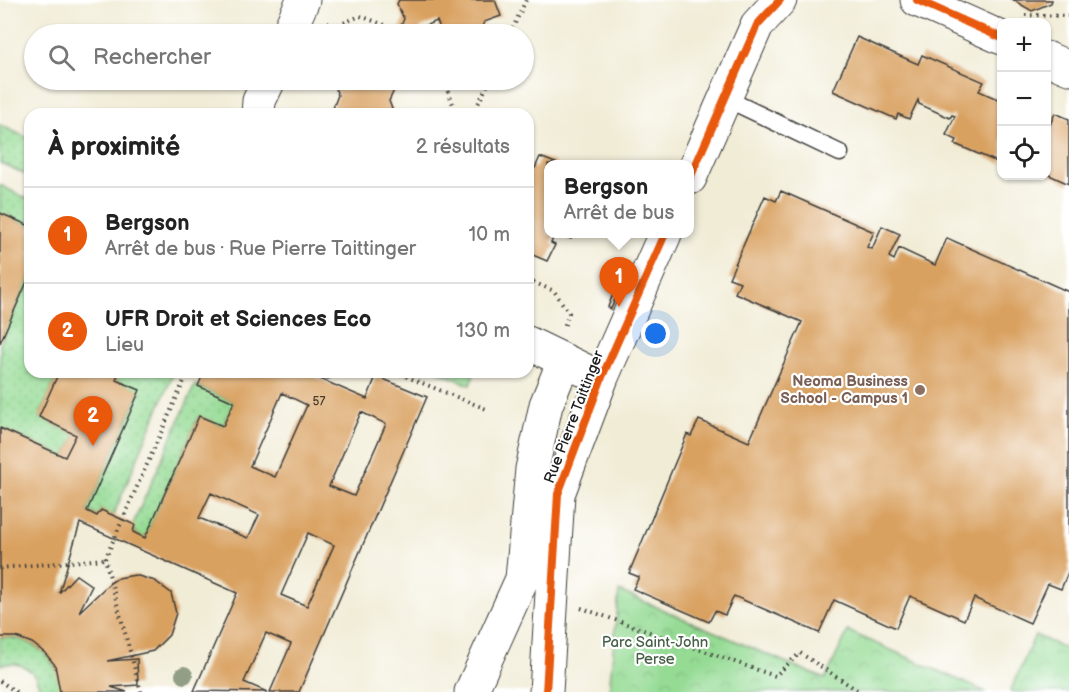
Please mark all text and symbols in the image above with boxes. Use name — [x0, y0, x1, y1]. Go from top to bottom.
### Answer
map controls — [997, 18, 1051, 180]
button: + — [997, 18, 1051, 72]
search box — [24, 24, 534, 90]
icon: search — [45, 41, 78, 74]
text: Rechercher — [93, 44, 211, 71]
button: − — [997, 72, 1051, 126]
button: locate — [997, 126, 1051, 180]
text: À proximité — [48, 132, 180, 163]
text: 2 résultats — [416, 135, 510, 159]
popup — [544, 160, 694, 238]
text: Bergson — [564, 174, 648, 201]
text: Arrêt de bus — [564, 201, 674, 225]
text: Bergson — [105, 210, 190, 237]
text: 1 — [63, 223, 72, 247]
text: 10 m — [469, 223, 510, 247]
text: Arrêt de bus · Rue Pierre Taittinger — [105, 237, 416, 261]
pin: 1 — [600, 258, 638, 307]
text: UFR Droit et Sciences Eco — [105, 306, 371, 333]
text: 2 — [62, 319, 73, 343]
text: 130 m — [456, 319, 510, 343]
your location — [641, 319, 670, 348]
text: Lieu — [105, 333, 144, 357]
street label: Rue Pierre Taittinger — [540, 347, 608, 486]
place label: Neoma Business School - Campus 1 — [781, 372, 908, 408]
marker: Neoma Business School - Campus 1 — [913, 383, 927, 397]
house number: 57 — [313, 394, 325, 409]
pin: 2 — [74, 396, 112, 446]
park label: Parc Saint-John Perse — [602, 633, 708, 669]

